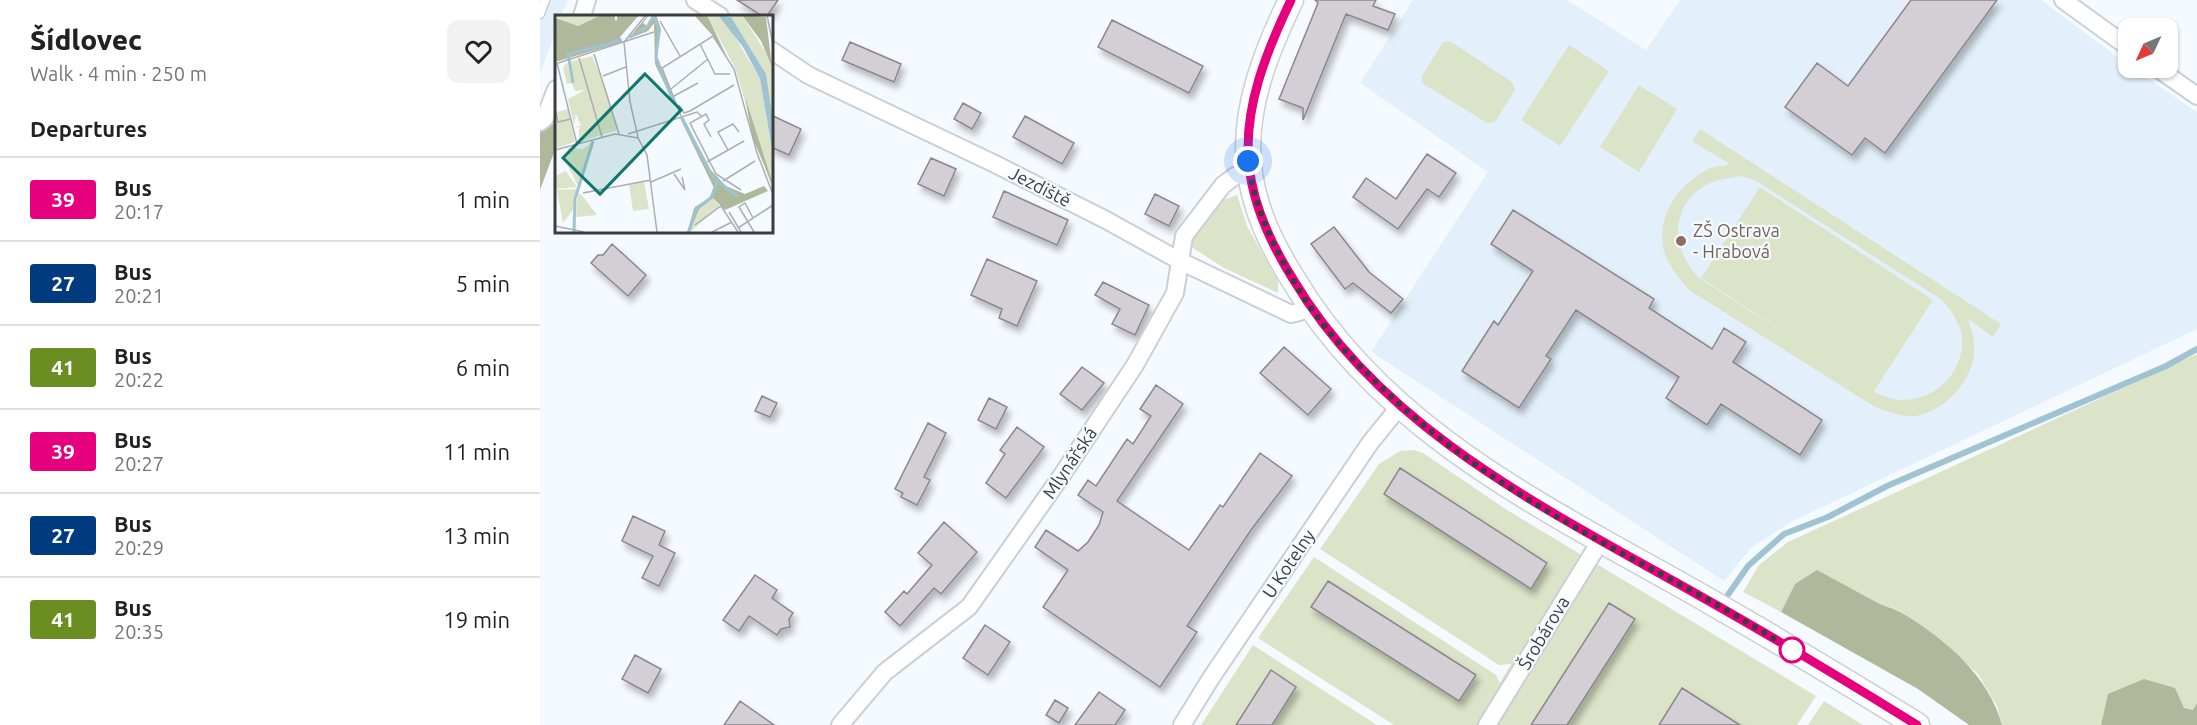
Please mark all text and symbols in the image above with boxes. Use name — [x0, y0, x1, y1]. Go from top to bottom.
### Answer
inset map — [555, 15, 772, 232]
north arrow — [2118, 18, 2178, 78]
map controls — [2118, 18, 2178, 78]
button: heart — [447, 20, 510, 83]
text: Šídlovec — [30, 24, 142, 55]
text: Walk · 4 min · 250 m — [30, 62, 207, 85]
text: Departures — [30, 116, 147, 141]
your location — [1233, 146, 1263, 176]
street label: Jezdiště — [1006, 162, 1075, 210]
text: Bus — [114, 175, 152, 200]
text: 39 — [51, 187, 75, 211]
text: 1 min — [456, 187, 510, 212]
text: 20:17 — [114, 200, 164, 223]
place label: ZŠ Ostrava - Hrabová — [1693, 219, 1780, 261]
marker: ZŠ Ostrava - Hrabová — [1674, 234, 1688, 248]
text: Bus — [114, 259, 152, 284]
text: 27 — [51, 271, 75, 295]
text: 5 min — [456, 271, 510, 296]
text: 20:21 — [114, 284, 164, 307]
text: Bus — [114, 343, 152, 368]
text: 41 — [51, 355, 75, 379]
text: 6 min — [456, 355, 510, 380]
text: 20:22 — [114, 368, 164, 391]
street label: Mlynářská — [1038, 423, 1100, 502]
text: Bus — [114, 427, 152, 452]
text: 39 — [51, 439, 75, 463]
text: 11 min — [443, 439, 510, 464]
text: 20:27 — [114, 452, 164, 475]
text: Bus — [114, 511, 152, 536]
text: 27 — [51, 523, 75, 547]
text: 13 min — [443, 523, 510, 548]
street label: U Kotelny — [1258, 525, 1318, 601]
text: 20:29 — [114, 536, 164, 559]
street label: Šrobárova — [1513, 592, 1573, 673]
text: Bus — [114, 595, 152, 620]
text: 41 — [51, 607, 75, 631]
text: 19 min — [443, 607, 510, 632]
text: 20:35 — [114, 620, 164, 643]
unlabelled marker — [1779, 637, 1805, 663]

